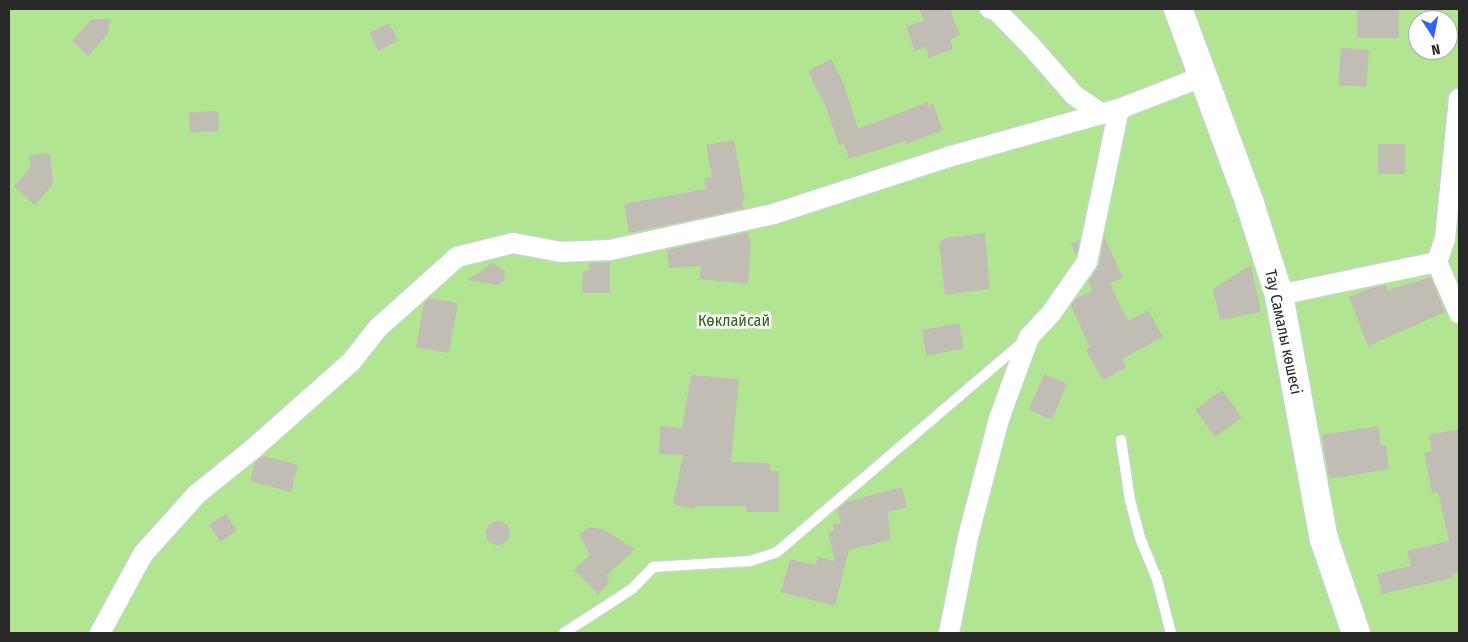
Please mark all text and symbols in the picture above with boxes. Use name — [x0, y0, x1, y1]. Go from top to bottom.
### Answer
north arrow — [1408, 10, 1458, 60]
text: N — [1430, 40, 1442, 58]
street label: Тау Самалы көшесі — [1260, 268, 1306, 396]
park label: Көклайсай — [698, 311, 770, 331]

